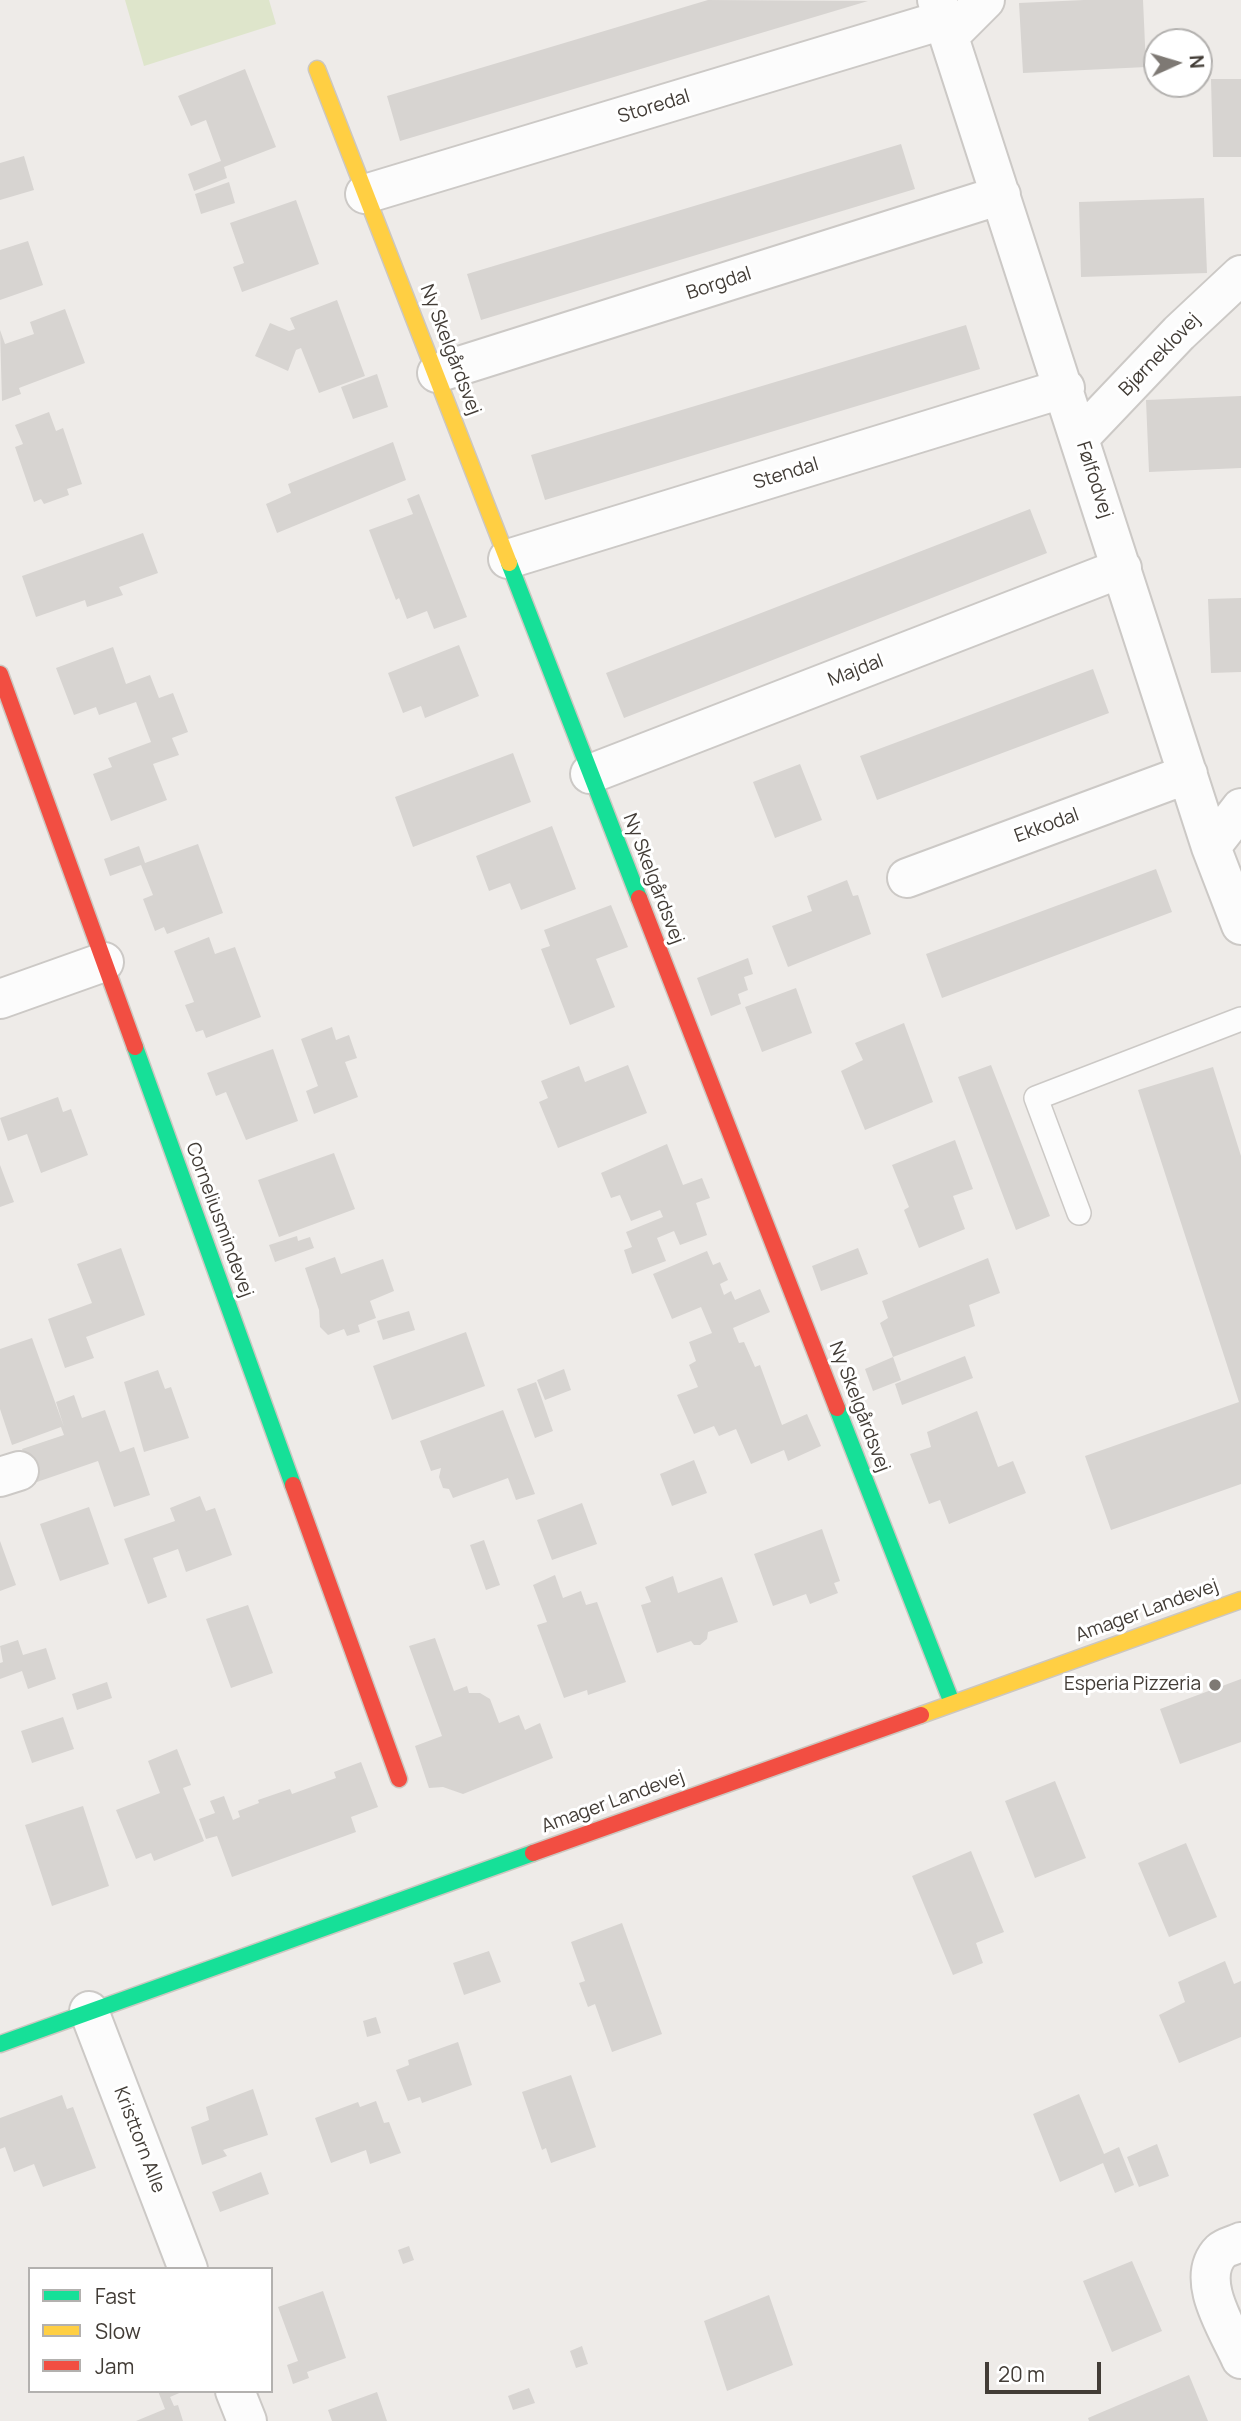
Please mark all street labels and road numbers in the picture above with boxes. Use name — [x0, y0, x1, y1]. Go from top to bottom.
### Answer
street label: Storedal — [615, 85, 693, 129]
street label: Borgdal — [684, 263, 754, 305]
street label: Ny Skelgårdsvej — [415, 282, 485, 418]
street label: Bjørneklovej — [1115, 309, 1205, 401]
street label: Følfodvej — [1071, 439, 1117, 521]
street label: Stendal — [751, 453, 821, 495]
street label: Majdal — [825, 650, 887, 692]
street label: Ekkodal — [1012, 804, 1082, 848]
street label: Ny Skelgårdsvej — [618, 811, 688, 947]
street label: Corneliusmindevej — [180, 1139, 258, 1301]
street label: Ny Skelgårdsvej — [824, 1339, 894, 1475]
street label: Amager Landevej — [1072, 1575, 1222, 1647]
street label: Amager Landevej — [538, 1766, 688, 1838]
street label: Kristtorn Alle — [108, 2084, 170, 2196]

